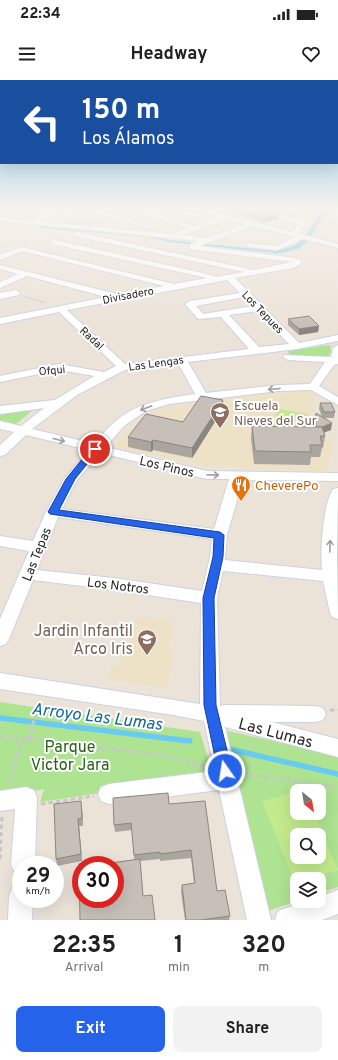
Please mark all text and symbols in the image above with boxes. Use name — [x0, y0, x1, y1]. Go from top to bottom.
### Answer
text: 22:34 — [20, 5, 61, 24]
icon: menu — [16, 43, 38, 65]
text: Headway — [131, 43, 207, 66]
icon: heart — [300, 43, 322, 65]
text: 150 m — [82, 93, 160, 129]
icon: left — [16, 96, 68, 148]
text: Los Álamos — [82, 128, 174, 151]
street label: Divisadero — [101, 284, 155, 308]
street label: Los Tepues — [238, 288, 286, 337]
street label: Radal — [76, 324, 106, 353]
street label: Las Lengas — [128, 353, 185, 375]
street label: Ofqui — [38, 363, 66, 379]
one-way arrow — [268, 385, 281, 392]
place label: Escuela Nieves del Sur — [234, 399, 317, 430]
school or university icon: Escuela Nieves del Sur — [209, 401, 231, 429]
one-way arrow — [141, 405, 153, 413]
pin — [78, 432, 112, 466]
one-way arrow — [52, 437, 65, 444]
icon: arrive — [84, 438, 106, 460]
street label: Los Pinos — [138, 454, 196, 482]
one-way arrow — [206, 471, 219, 479]
restaurant icon: CheverePo — [230, 474, 252, 502]
place label: CheverePo — [255, 479, 319, 495]
street label: Las Tepas — [20, 525, 56, 584]
one-way arrow — [326, 540, 334, 553]
street label: Los Notros — [86, 575, 150, 599]
place label: Jardin Infantil Arco Iris — [34, 622, 133, 660]
school or university icon: Jardin Infantil Arco Iris — [136, 628, 158, 656]
water label: Arroyo Las Lumas — [30, 699, 164, 737]
street label: Las Lumas — [236, 714, 315, 753]
park label: Parque Victor Jara — [31, 738, 109, 776]
position arrow — [204, 750, 246, 792]
north arrow — [290, 784, 326, 820]
map controls — [290, 784, 326, 908]
button: search — [290, 828, 326, 864]
speed limit sign: 30 — [72, 856, 124, 908]
text: 29 — [26, 864, 50, 890]
button: layers — [290, 872, 326, 908]
text: km/h — [26, 885, 50, 898]
text: 22:35 — [52, 931, 116, 961]
text: 1 — [174, 931, 184, 961]
text: 320 — [242, 931, 286, 961]
text: Arrival — [65, 960, 103, 976]
text: min — [168, 960, 190, 976]
text: m — [258, 960, 269, 976]
button: Exit — [16, 1006, 165, 1052]
button: Share — [173, 1006, 322, 1052]

